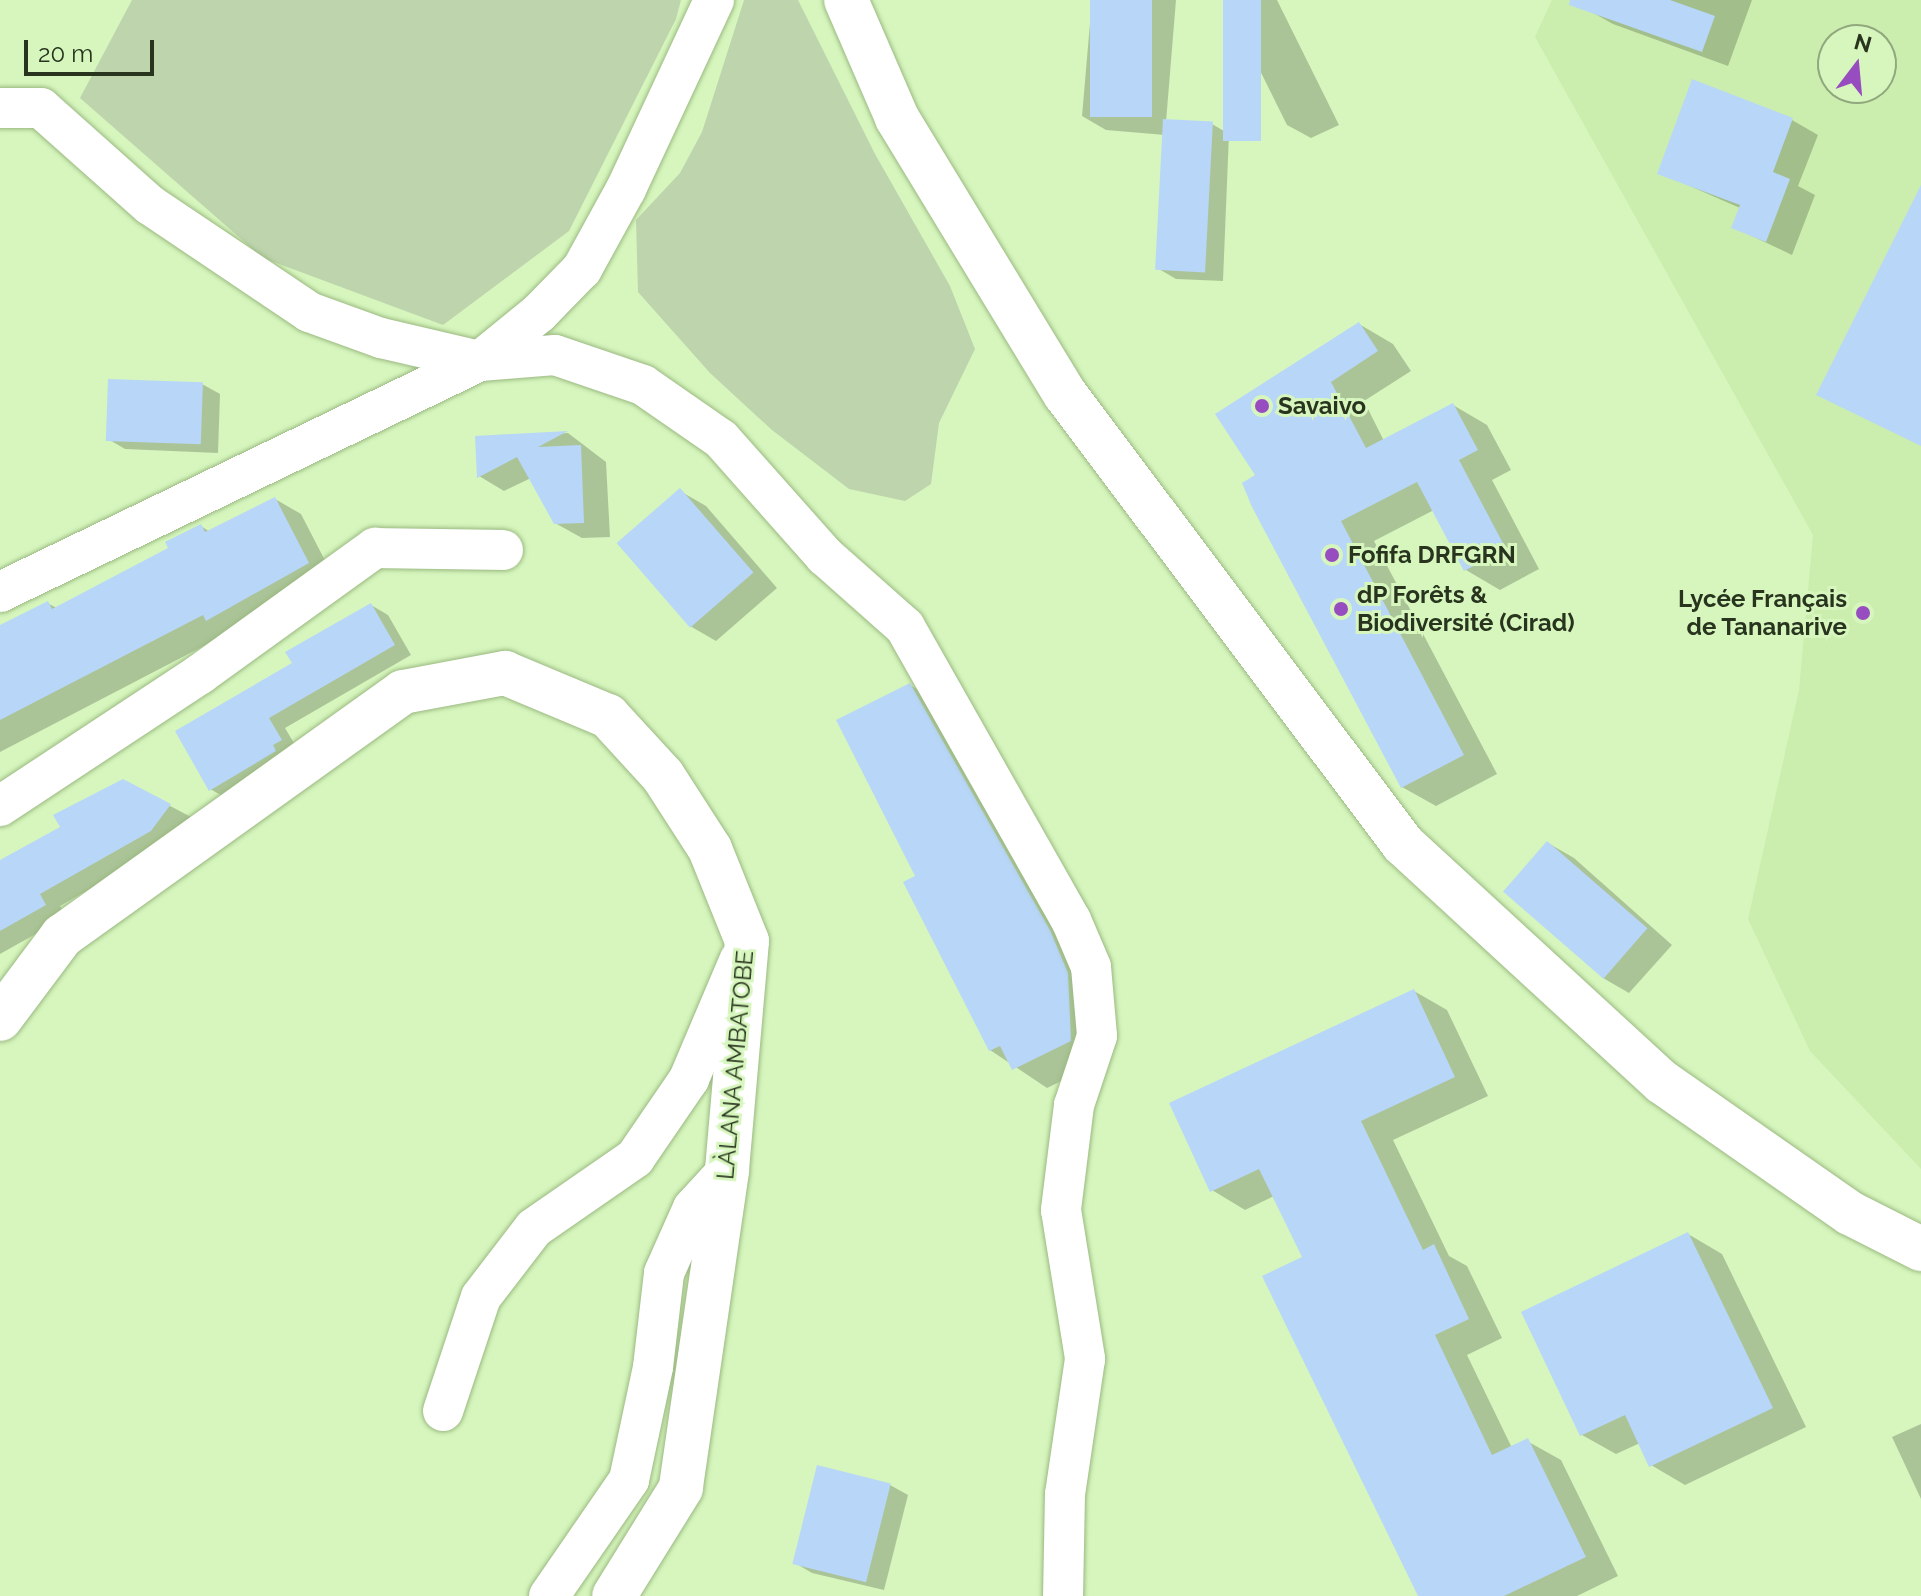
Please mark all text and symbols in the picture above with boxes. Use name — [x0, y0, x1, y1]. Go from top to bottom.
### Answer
scale bar — [28, 24, 158, 74]
north arrow — [1817, 24, 1897, 104]
text: N — [1851, 28, 1875, 58]
text: 20 m — [38, 39, 93, 68]
place label: Savaivo — [1278, 392, 1366, 420]
marker: Savaivo — [1253, 397, 1271, 415]
place label: Fofifa DRFGRN — [1348, 541, 1516, 569]
marker: Fofifa DRFGRN — [1323, 546, 1341, 564]
place label: dP Forêts & Biodiversité (Cirad) — [1357, 581, 1575, 637]
place label: Lycée Français de Tananarive — [1678, 585, 1847, 641]
marker: dP Forêts & Biodiversité (Cirad) — [1332, 600, 1350, 618]
marker: Lycée Français de Tananarive — [1854, 604, 1872, 622]
street label: LÀLANA AMBATOBE — [711, 948, 759, 1182]

